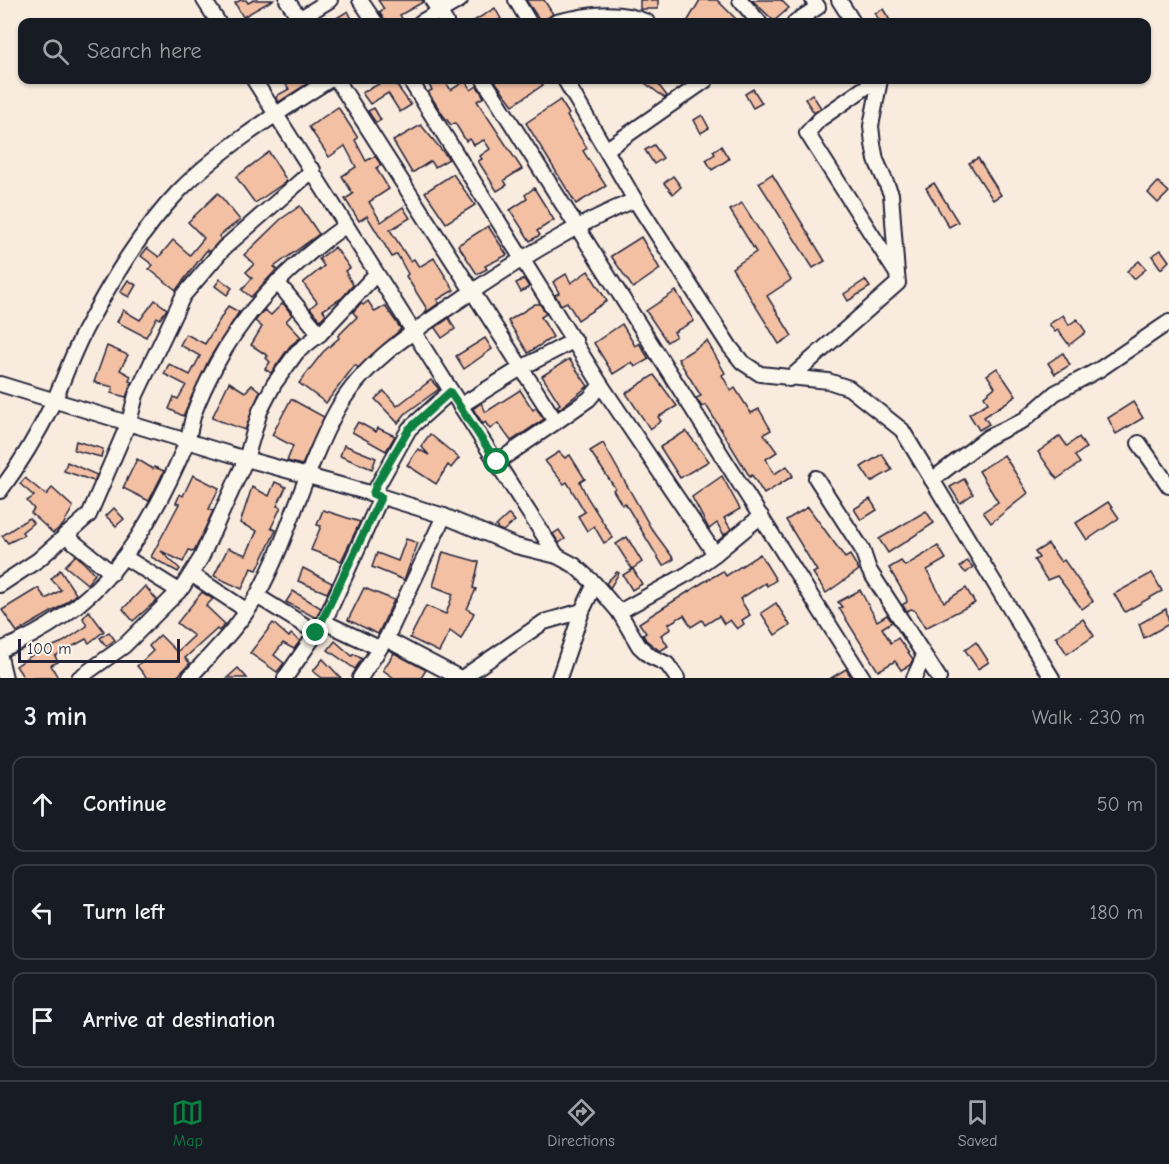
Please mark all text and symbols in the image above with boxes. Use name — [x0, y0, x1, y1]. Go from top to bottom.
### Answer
search box — [18, 18, 1151, 84]
icon: search — [39, 35, 72, 68]
text: Search here — [87, 38, 202, 64]
route start — [483, 448, 509, 474]
route end — [302, 619, 328, 645]
scale bar — [18, 636, 180, 664]
text: 100 m — [27, 640, 71, 658]
text: 3 min — [24, 702, 87, 732]
text: Walk · 230 m — [1032, 706, 1145, 729]
icon: ahead — [26, 788, 59, 821]
text: Continue — [83, 791, 166, 817]
text: 50 m — [1097, 793, 1143, 816]
icon: left — [26, 896, 59, 929]
text: Turn left — [83, 899, 165, 925]
text: 180 m — [1089, 901, 1143, 924]
icon: arrive — [26, 1004, 59, 1037]
text: Arrive at destination — [83, 1007, 275, 1033]
tab: Map — [171, 1096, 204, 1150]
tab: Directions — [547, 1096, 615, 1150]
tab: Saved — [958, 1096, 998, 1150]

